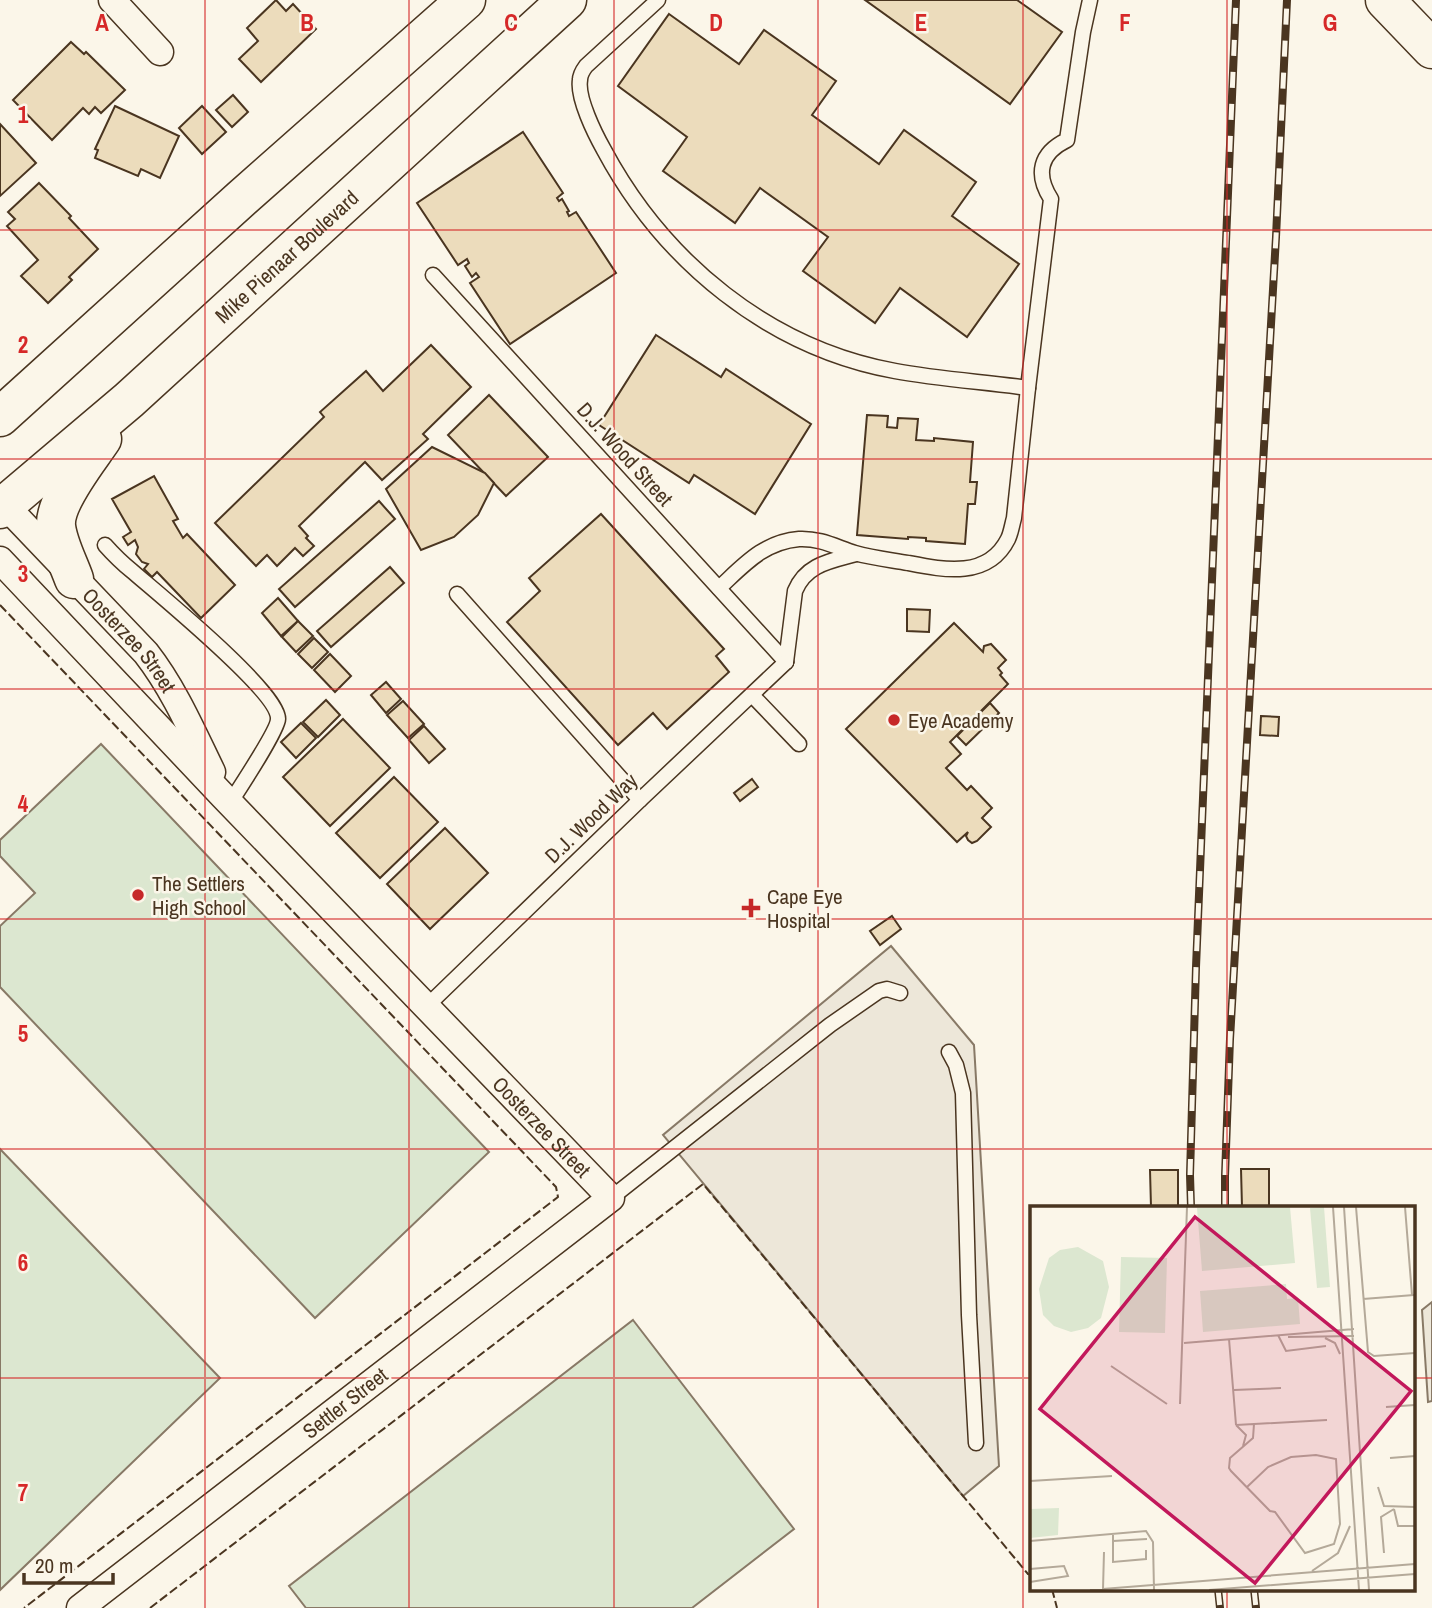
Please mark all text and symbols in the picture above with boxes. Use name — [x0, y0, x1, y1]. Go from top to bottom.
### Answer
text: A — [95, 7, 109, 38]
text: B — [300, 7, 314, 38]
text: C — [504, 7, 518, 38]
text: D — [709, 7, 723, 38]
text: E — [915, 7, 927, 38]
text: F — [1119, 7, 1131, 38]
text: G — [1323, 7, 1337, 38]
text: 1 — [18, 99, 29, 130]
street label: Mike Pienaar Boulevard — [208, 183, 364, 329]
text: 2 — [18, 329, 28, 360]
street label: D.J. Wood Street — [570, 396, 680, 512]
text: 3 — [18, 558, 28, 589]
street label: Oosterzee Street — [76, 581, 183, 698]
place label: Eye Academy — [908, 706, 1014, 735]
marker: Eye Academy — [886, 712, 902, 728]
street label: D.J. Wood Way — [538, 766, 644, 870]
text: 4 — [18, 788, 29, 819]
place label: The Settlers High School — [152, 869, 246, 922]
place label: Cape Eye Hospital — [767, 882, 843, 935]
marker: The Settlers High School — [130, 887, 146, 903]
marker: Cape Eye Hospital — [741, 898, 761, 918]
text: 5 — [18, 1018, 28, 1049]
street label: Oosterzee Street — [486, 1070, 598, 1184]
inset map — [1030, 1206, 1414, 1590]
text: 6 — [18, 1247, 28, 1278]
street label: Settler Street — [296, 1361, 394, 1445]
text: 7 — [18, 1477, 28, 1508]
scale bar — [24, 1542, 114, 1586]
text: 20 m — [35, 1551, 73, 1580]

